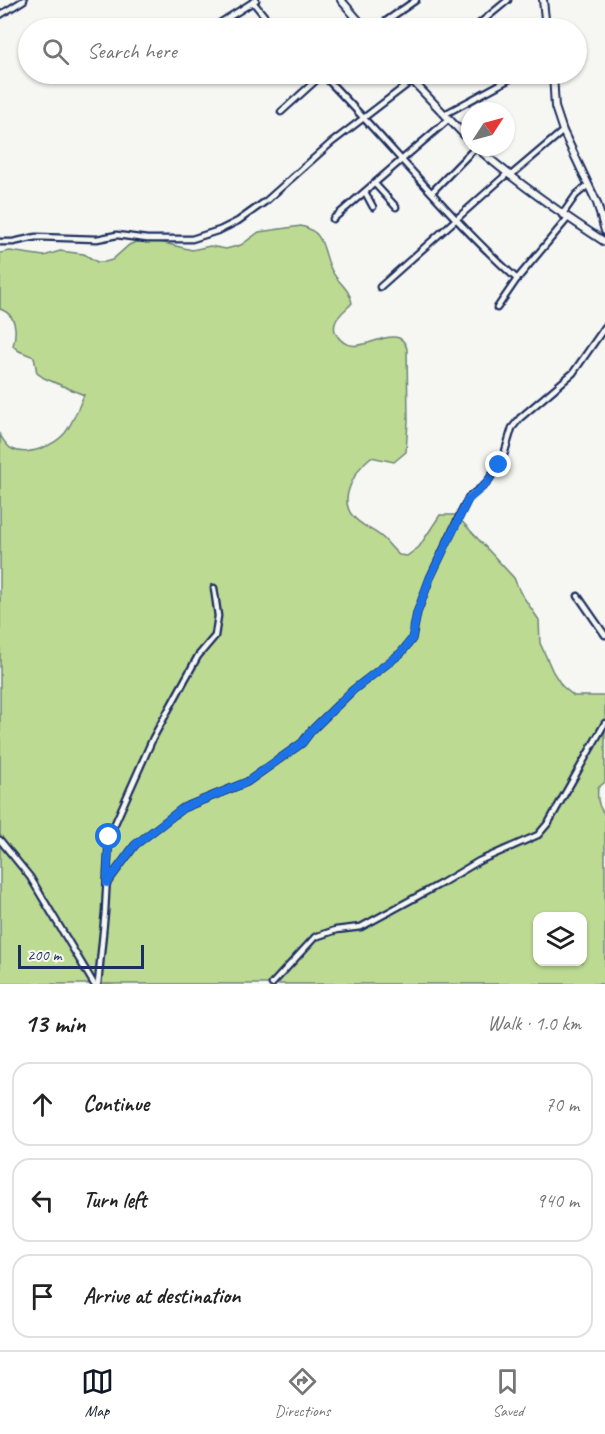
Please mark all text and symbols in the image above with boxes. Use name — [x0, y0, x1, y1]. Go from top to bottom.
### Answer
search box — [18, 18, 587, 84]
icon: search — [39, 35, 72, 68]
text: Search here — [87, 37, 177, 65]
north arrow — [461, 102, 515, 156]
route end — [485, 451, 511, 477]
route start — [95, 823, 121, 849]
map controls — [533, 912, 587, 966]
button: layers — [533, 912, 587, 966]
scale bar — [18, 942, 144, 970]
text: 200 m — [27, 945, 61, 965]
text: 13 min — [24, 1007, 86, 1040]
text: Walk · 1.0 km — [487, 1011, 581, 1036]
icon: ahead — [26, 1088, 59, 1121]
text: Continue — [83, 1090, 149, 1118]
text: 70 m — [545, 1092, 579, 1117]
icon: left — [26, 1184, 59, 1217]
text: Turn left — [83, 1186, 147, 1214]
text: 940 m — [536, 1188, 579, 1213]
icon: arrive — [26, 1280, 59, 1313]
text: Arrive at destination — [83, 1282, 240, 1310]
tab: Map — [81, 1365, 114, 1421]
tab: Directions — [275, 1365, 330, 1421]
tab: Saved — [491, 1365, 524, 1421]

